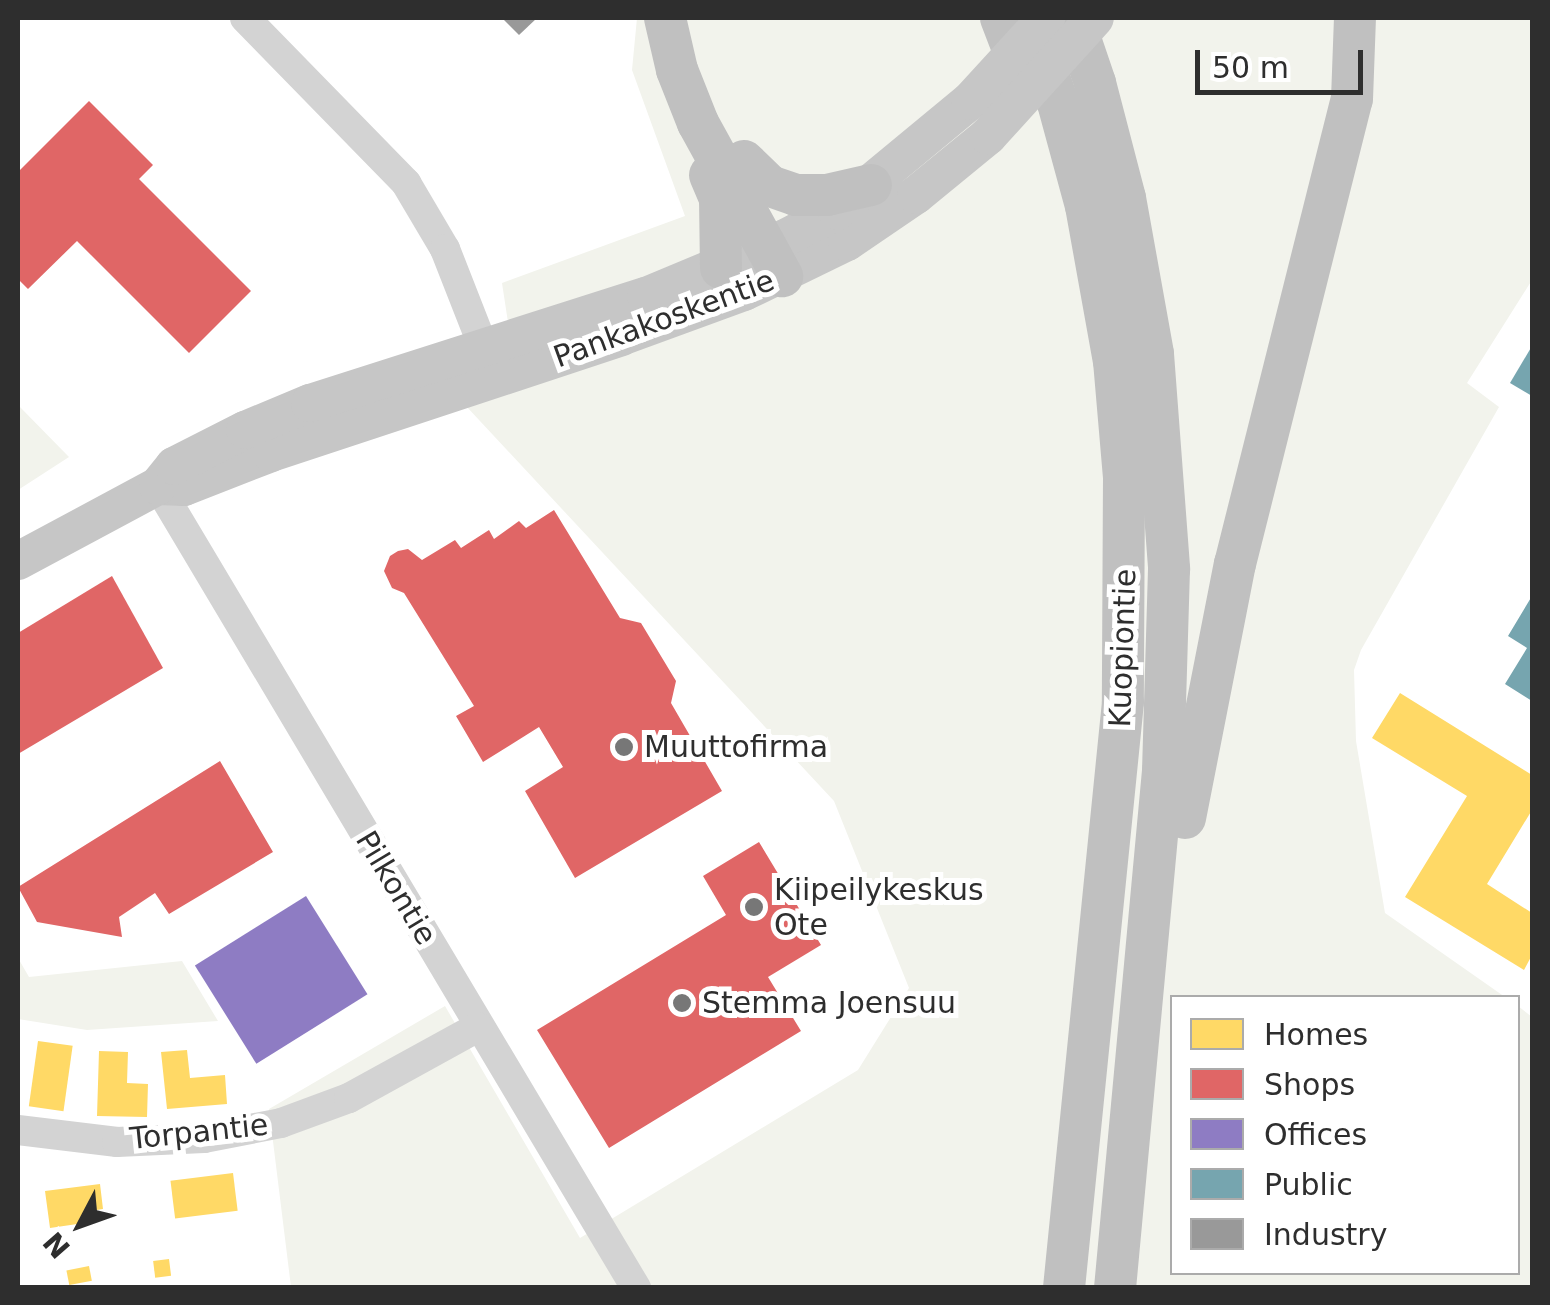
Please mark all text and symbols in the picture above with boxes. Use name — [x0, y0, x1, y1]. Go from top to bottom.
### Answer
scale bar — [1200, 30, 1368, 92]
text: 50 m — [1212, 50, 1289, 85]
street label: Pankakoskentie — [549, 262, 779, 376]
street label: Kuopiontie — [1102, 568, 1144, 728]
place label: Muuttofirma — [644, 729, 828, 765]
marker: Muuttofirma — [613, 736, 635, 758]
street label: Pilkontie — [348, 825, 444, 951]
place label: Kiipeilykeskus Ote — [774, 872, 984, 942]
marker: Kiipeilykeskus Ote — [743, 896, 765, 918]
place label: Stemma Joensuu — [702, 985, 956, 1021]
marker: Stemma Joensuu — [671, 992, 693, 1014]
legend — [1170, 995, 1520, 1275]
text: Homes — [1264, 1017, 1368, 1052]
text: Shops — [1264, 1067, 1355, 1102]
street label: Torpantie — [128, 1107, 270, 1157]
text: Offices — [1264, 1117, 1367, 1152]
text: Public — [1264, 1167, 1353, 1202]
north arrow — [30, 1175, 130, 1275]
text: Industry — [1264, 1217, 1387, 1252]
text: N — [37, 1225, 77, 1265]

